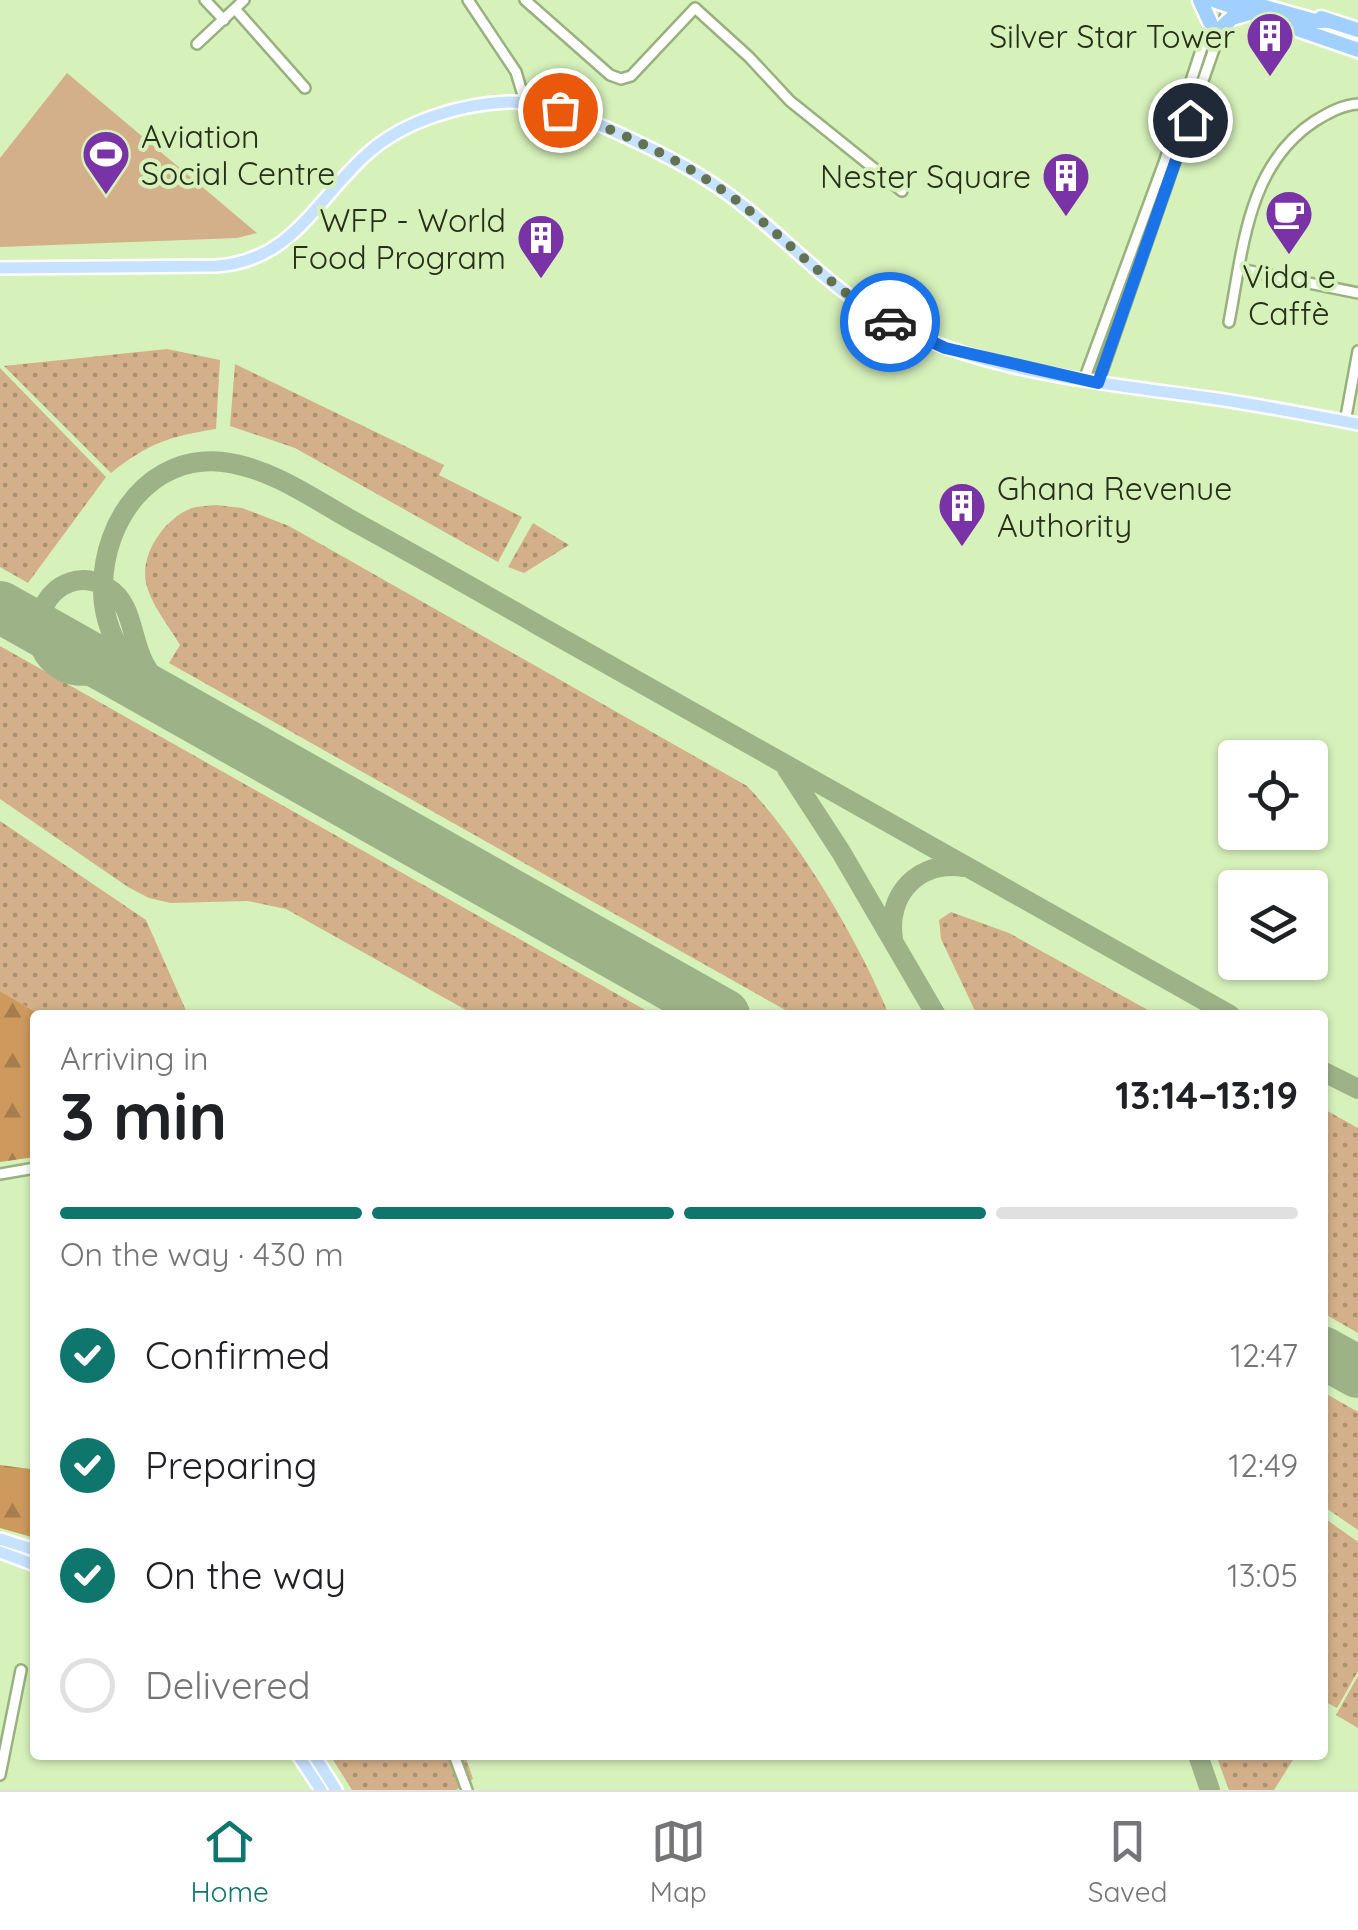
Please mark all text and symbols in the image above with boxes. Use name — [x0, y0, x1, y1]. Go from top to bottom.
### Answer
building icon: Silver Star Tower — [1244, 10, 1296, 78]
place label: Silver Star Tower — [989, 16, 1235, 56]
pin — [518, 68, 603, 153]
pin — [1148, 78, 1233, 163]
icon: bag — [533, 83, 588, 138]
icon: home — [1163, 93, 1218, 148]
place label: Aviation Social Centre — [141, 116, 335, 193]
sports icon: Aviation Social Centre — [80, 128, 132, 196]
building icon: Nester Square — [1040, 150, 1092, 218]
place label: Nester Square — [820, 156, 1031, 196]
cafe icon: Vida e Caffè — [1263, 188, 1315, 256]
place label: WFP - World Food Program — [291, 200, 506, 277]
building icon: WFP - World Food Program — [515, 212, 567, 280]
place label: Vida e Caffè — [1242, 256, 1336, 333]
courier — [840, 272, 940, 372]
icon: car — [863, 295, 918, 350]
place label: Ghana Revenue Authority — [997, 468, 1232, 545]
building icon: Ghana Revenue Authority — [936, 480, 988, 548]
map controls — [1218, 740, 1328, 980]
button: locate — [1218, 740, 1328, 850]
button: layers — [1218, 870, 1328, 980]
text: Arriving in — [60, 1038, 209, 1078]
text: 13:14–13:19 — [1115, 1071, 1298, 1119]
text: 3 min — [60, 1075, 227, 1156]
text: On the way · 430 m — [60, 1234, 344, 1274]
icon: check — [60, 1328, 115, 1383]
text: Confirmed — [145, 1331, 330, 1379]
text: 12:47 — [1230, 1335, 1298, 1375]
icon: check — [60, 1438, 115, 1493]
text: Preparing — [145, 1441, 317, 1489]
text: 12:49 — [1228, 1445, 1298, 1485]
icon: check — [60, 1548, 115, 1603]
text: On the way — [145, 1551, 346, 1599]
text: 13:05 — [1227, 1555, 1298, 1595]
text: Delivered — [145, 1661, 311, 1709]
tab: Home — [190, 1814, 269, 1909]
tab: Map — [650, 1814, 707, 1909]
tab: Saved — [1088, 1814, 1168, 1909]

